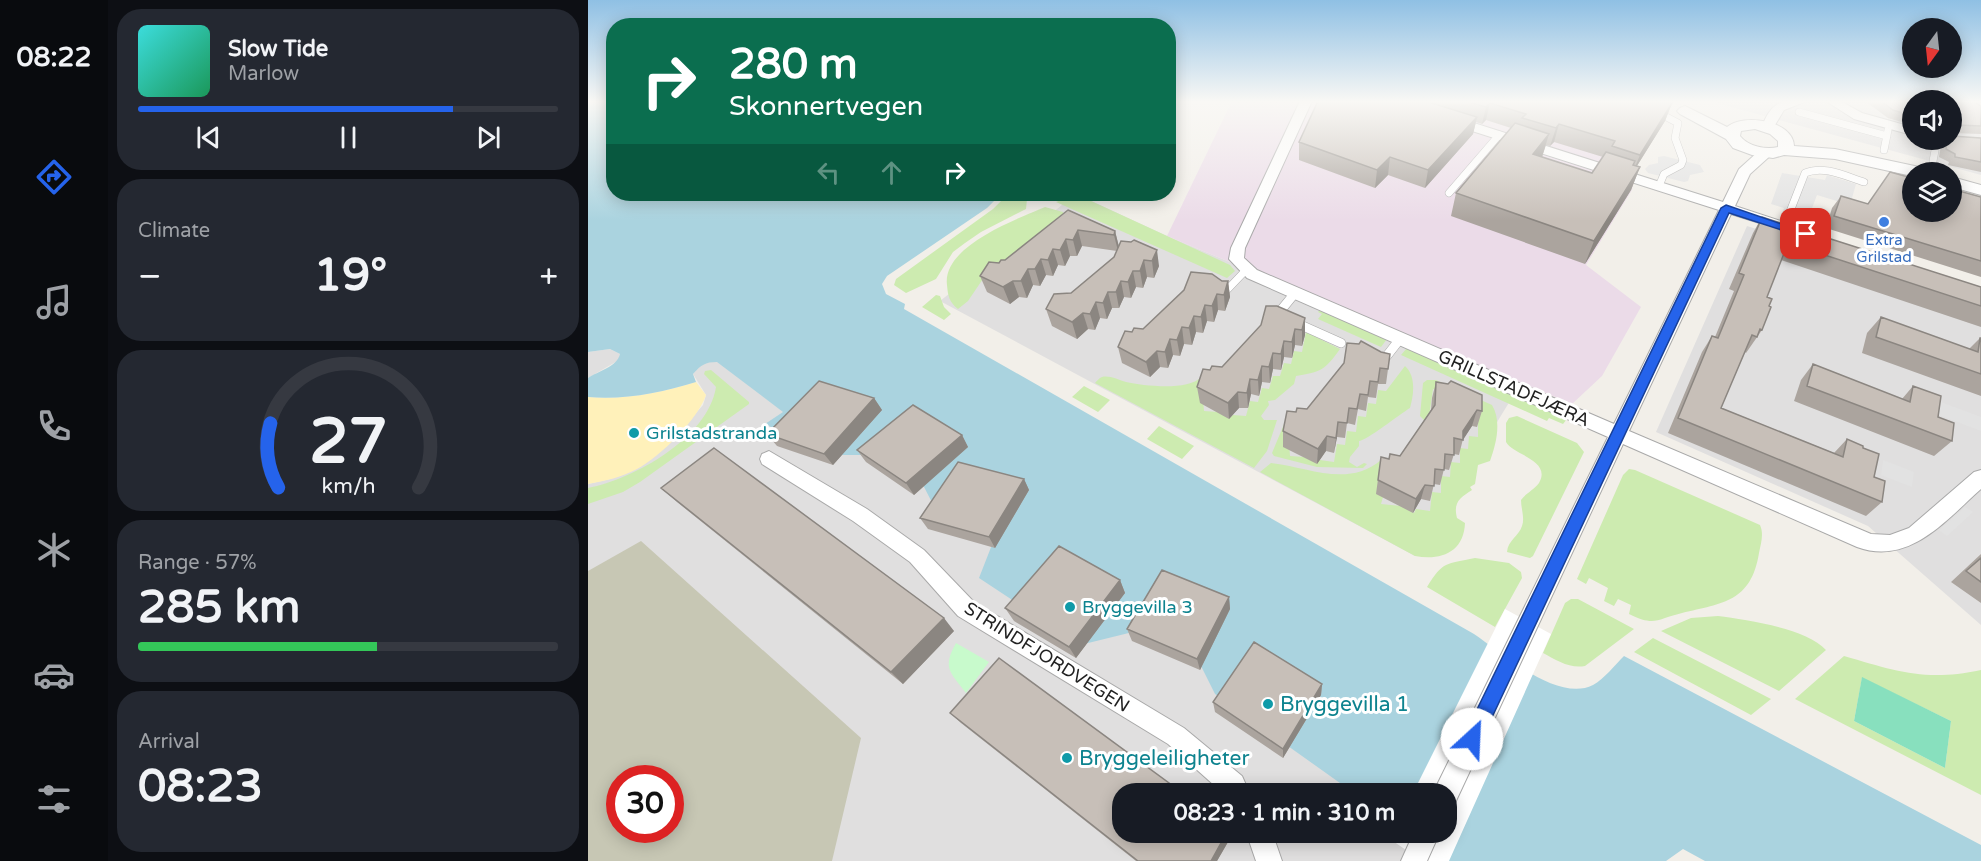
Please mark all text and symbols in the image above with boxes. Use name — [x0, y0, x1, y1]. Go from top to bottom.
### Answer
north arrow — [1902, 18, 1962, 78]
map controls — [1902, 18, 1962, 222]
text: Slow Tide — [228, 36, 328, 62]
text: 280 m — [729, 39, 858, 90]
text: 08:22 — [17, 41, 91, 74]
icon: right — [630, 42, 708, 120]
text: Marlow — [228, 62, 299, 86]
text: Skonnertvegen — [729, 90, 923, 123]
button: sound — [1902, 90, 1962, 150]
icon: previous — [192, 121, 225, 154]
icon: pause — [332, 121, 365, 154]
icon: next — [472, 121, 505, 154]
icon: directions — [33, 156, 75, 198]
icon: left — [812, 156, 845, 189]
icon: ahead — [875, 156, 908, 189]
icon: right — [938, 156, 971, 189]
button: layers — [1902, 162, 1962, 222]
pin — [1780, 208, 1831, 259]
marker: Extra Grilstad — [1877, 215, 1891, 229]
icon: arrive — [1789, 217, 1822, 250]
text: Climate — [138, 219, 210, 243]
place label: Extra Grilstad — [1856, 231, 1912, 266]
text: 19° — [314, 249, 387, 303]
text: − — [138, 257, 162, 296]
text: + — [539, 257, 558, 296]
icon: music — [33, 281, 75, 323]
street label: GRILLSTADFJÆRA — [1435, 345, 1593, 431]
icon: phone — [33, 405, 75, 447]
text: 27 — [309, 405, 387, 480]
place label: Grilstadstranda — [646, 422, 777, 444]
marker: Grilstadstranda — [627, 426, 641, 440]
text: km/h — [321, 473, 375, 499]
icon: climate — [33, 529, 75, 571]
text: Range · 57% — [138, 551, 257, 575]
text: 285 km — [138, 581, 300, 635]
place label: Bryggevilla 3 — [1082, 596, 1193, 618]
street label: STRINDFJORDVEGEN — [960, 597, 1134, 717]
marker: Bryggevilla 3 — [1063, 600, 1077, 614]
icon: car — [33, 654, 75, 696]
place label: Bryggevilla 1 — [1280, 692, 1409, 717]
marker: Bryggevilla 1 — [1261, 697, 1275, 711]
position arrow — [1440, 707, 1504, 771]
text: Arrival — [138, 730, 200, 754]
place label: Bryggeleiligheter — [1079, 746, 1250, 771]
marker: Bryggeleiligheter — [1060, 751, 1074, 765]
text: 08:23 — [138, 760, 263, 814]
speed limit sign: 30 — [606, 765, 684, 843]
icon: filters — [33, 778, 75, 820]
text: 08:23 · 1 min · 310 m — [1174, 800, 1395, 826]

